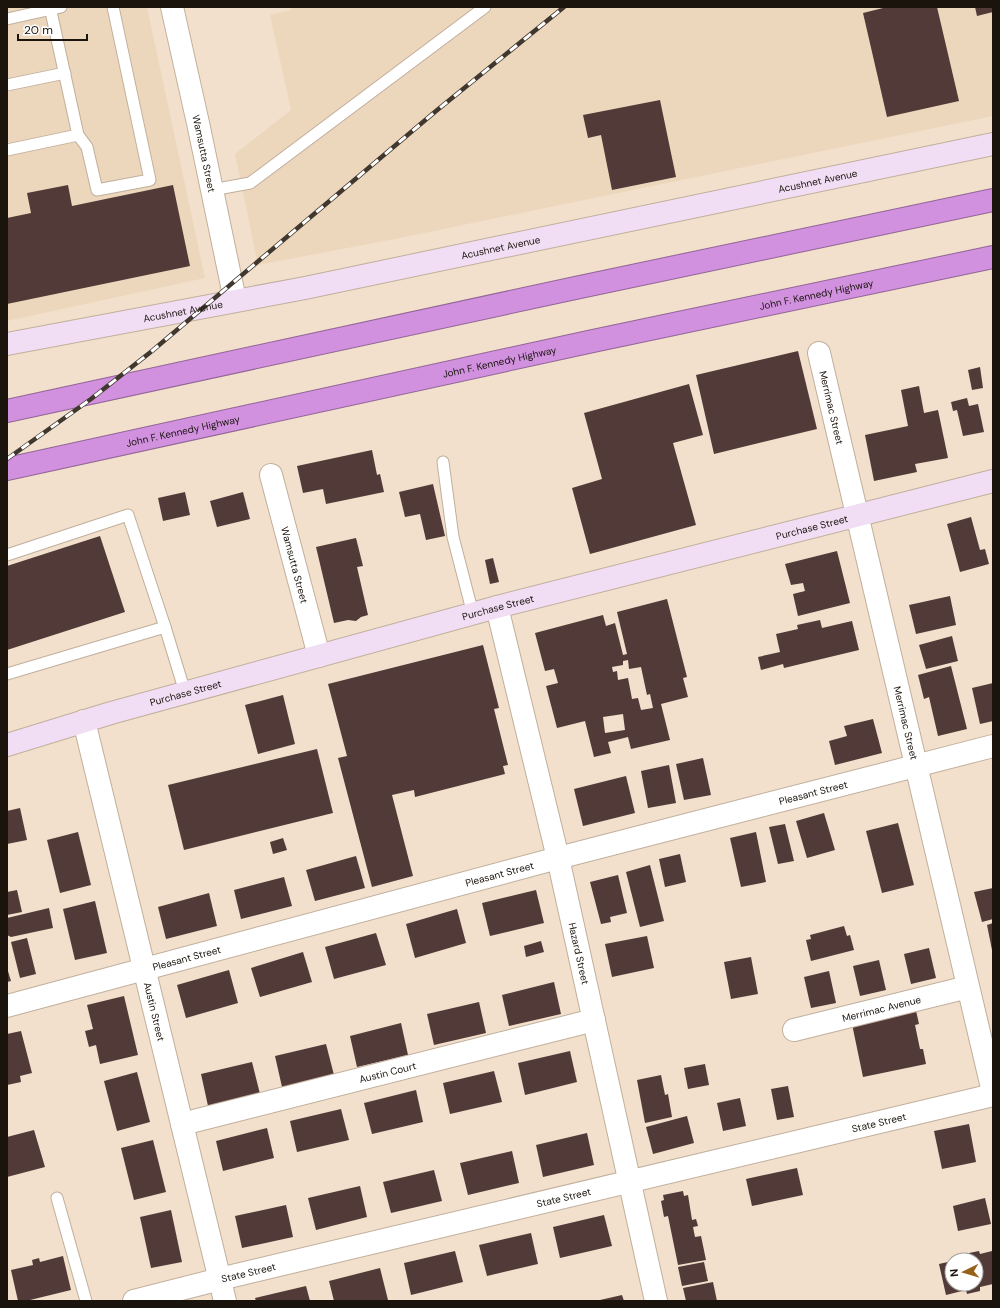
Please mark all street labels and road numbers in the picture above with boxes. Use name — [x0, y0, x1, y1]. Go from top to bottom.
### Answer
street label: Wamsutta Street — [189, 114, 218, 193]
street label: Acushnet Avenue — [777, 167, 859, 196]
street label: Acushnet Avenue — [460, 233, 542, 262]
street label: John F. Kennedy Highway — [758, 276, 875, 313]
street label: Acushnet Avenue — [142, 298, 224, 325]
street label: John F. Kennedy Highway — [441, 343, 558, 381]
street label: Merrimac Street — [816, 370, 846, 446]
street label: John F. Kennedy Highway — [125, 412, 242, 450]
street label: Purchase Street — [775, 512, 849, 543]
street label: Wamsutta Street — [278, 525, 311, 605]
street label: Purchase Street — [461, 592, 535, 623]
street label: Purchase Street — [148, 677, 223, 709]
street label: Merrimac Street — [891, 685, 921, 761]
street label: Pleasant Street — [778, 778, 849, 808]
street label: Pleasant Street — [464, 859, 535, 890]
street label: Hazard Street — [565, 921, 592, 986]
street label: Pleasant Street — [151, 943, 223, 974]
street label: Austin Street — [141, 981, 168, 1043]
street label: Merrimac Avenue — [841, 993, 923, 1025]
street label: Austin Court — [358, 1059, 418, 1086]
street label: State Street — [850, 1110, 908, 1135]
street label: State Street — [535, 1185, 592, 1210]
street label: State Street — [220, 1260, 277, 1285]

